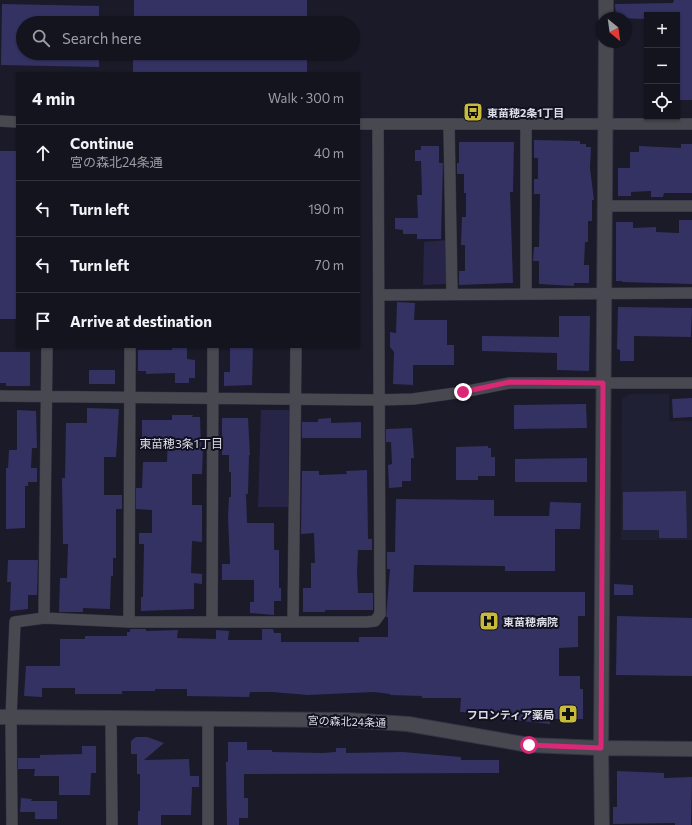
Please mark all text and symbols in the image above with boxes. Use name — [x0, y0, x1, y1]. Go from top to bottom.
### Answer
north arrow — [596, 12, 632, 48]
map controls — [644, 12, 680, 120]
button: + — [644, 12, 680, 48]
search box — [16, 16, 360, 60]
icon: search — [30, 27, 52, 49]
text: Search here — [62, 29, 141, 47]
button: − — [644, 48, 680, 84]
button: locate — [644, 84, 680, 120]
text: 4 min — [32, 88, 75, 109]
text: Walk · 300 m — [268, 90, 344, 106]
bus stop icon: 東苗穂2条1丁目 — [462, 101, 484, 123]
place label: 東苗穂2条1丁目 — [487, 106, 564, 119]
text: Continue — [70, 134, 134, 152]
icon: ahead — [32, 142, 54, 164]
text: 40 m — [314, 145, 344, 161]
text: 宮の森北24条通 — [70, 154, 163, 170]
icon: left — [32, 198, 54, 220]
text: Turn left — [70, 200, 129, 218]
text: 190 m — [308, 201, 344, 217]
icon: left — [32, 254, 54, 276]
text: Turn left — [70, 256, 129, 274]
text: 70 m — [315, 257, 344, 273]
icon: arrive — [32, 310, 54, 332]
text: Arrive at destination — [70, 312, 212, 330]
route end — [454, 383, 472, 401]
district label: 東苗穂3条1丁目 — [139, 436, 223, 450]
hospital icon: 東苗穂病院 — [478, 610, 500, 632]
place label: 東苗穂病院 — [503, 615, 558, 628]
pharmacy icon: フロンティア薬局 — [557, 703, 579, 725]
place label: フロンティア薬局 — [467, 708, 554, 721]
street label: 宮の森北24条通 — [308, 713, 386, 729]
route start — [520, 736, 538, 754]

